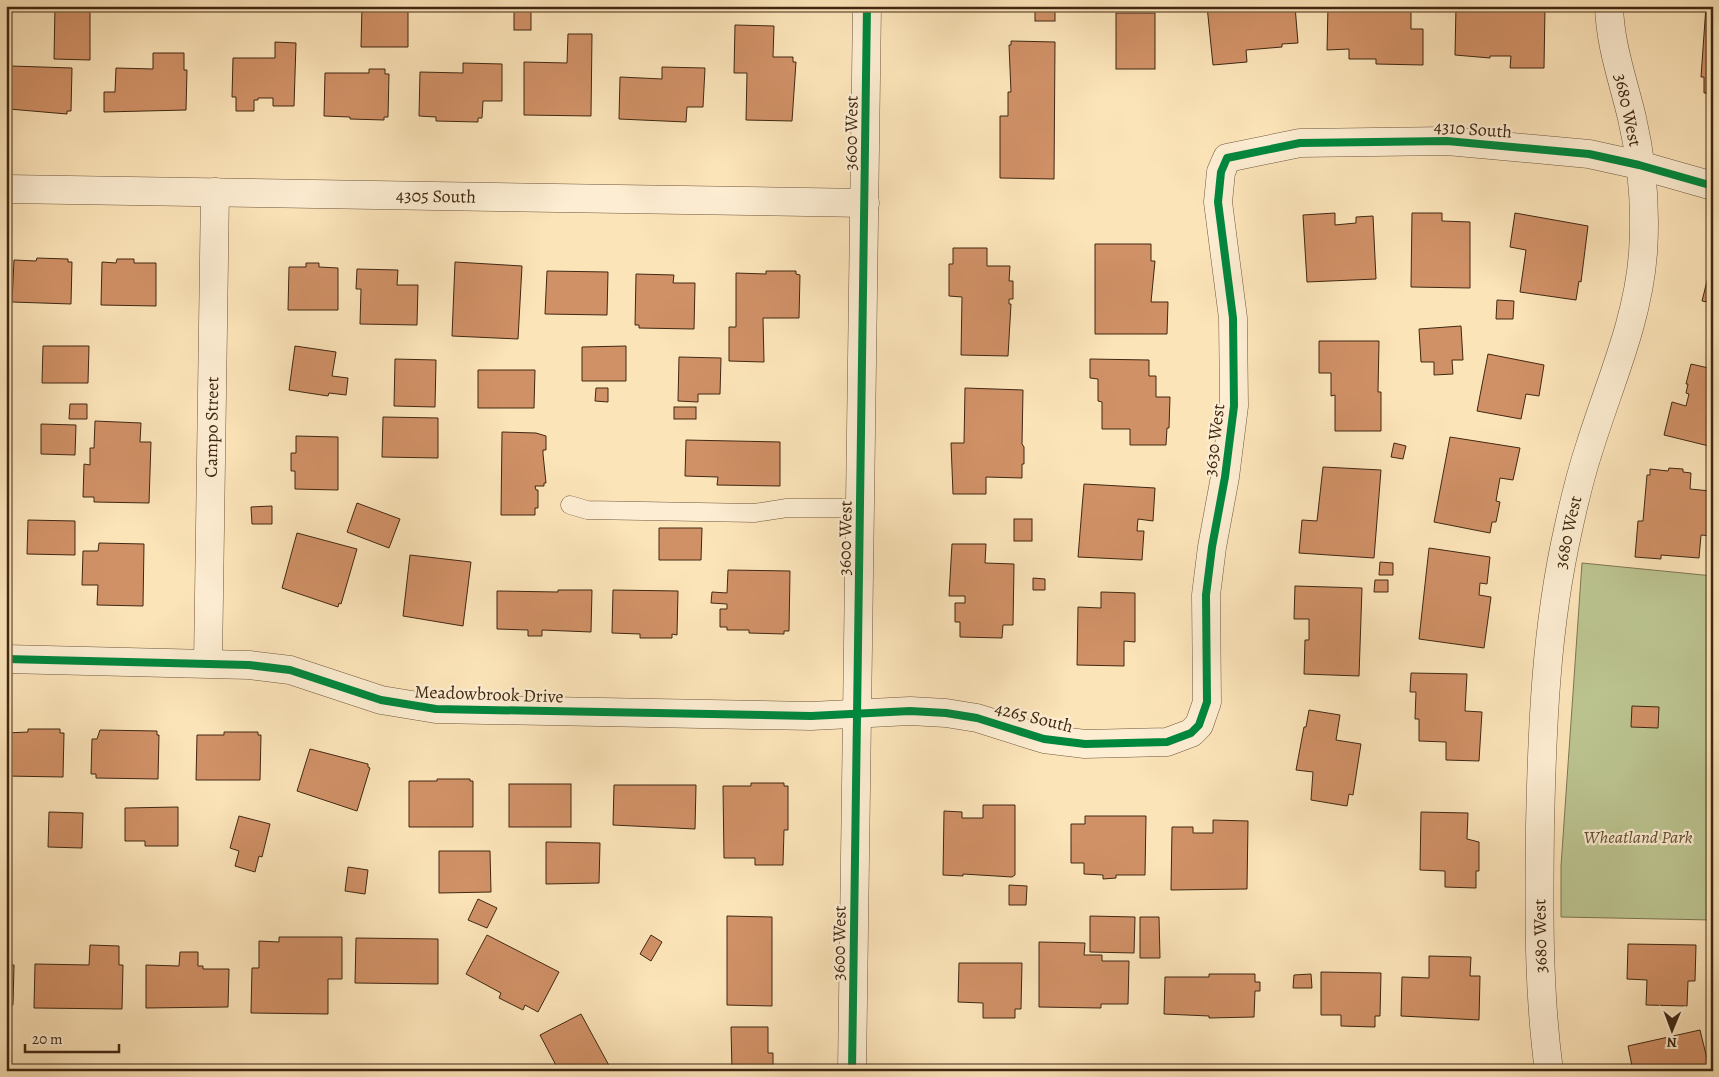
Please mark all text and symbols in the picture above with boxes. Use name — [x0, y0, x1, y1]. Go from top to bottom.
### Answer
street label: 3680 West — [1609, 71, 1647, 149]
street label: 3600 West — [838, 95, 864, 171]
street label: 4310 South — [1433, 114, 1513, 144]
street label: 4305 South — [396, 183, 477, 209]
street label: Campo Street — [199, 376, 224, 478]
street label: 3630 West — [1198, 402, 1230, 478]
street label: 3680 West — [1548, 493, 1587, 571]
street label: 3600 West — [832, 500, 858, 576]
street label: Meadowbrook Drive — [414, 679, 564, 709]
street label: 4265 South — [992, 696, 1076, 738]
park label: Wheatland Park — [1584, 825, 1692, 849]
street label: 3680 West — [1527, 899, 1553, 973]
street label: 3600 West — [826, 905, 852, 981]
north arrow — [1646, 1004, 1696, 1054]
scale bar — [25, 1022, 119, 1054]
text: 20 m — [32, 1029, 63, 1049]
text: N — [1667, 1033, 1677, 1052]

